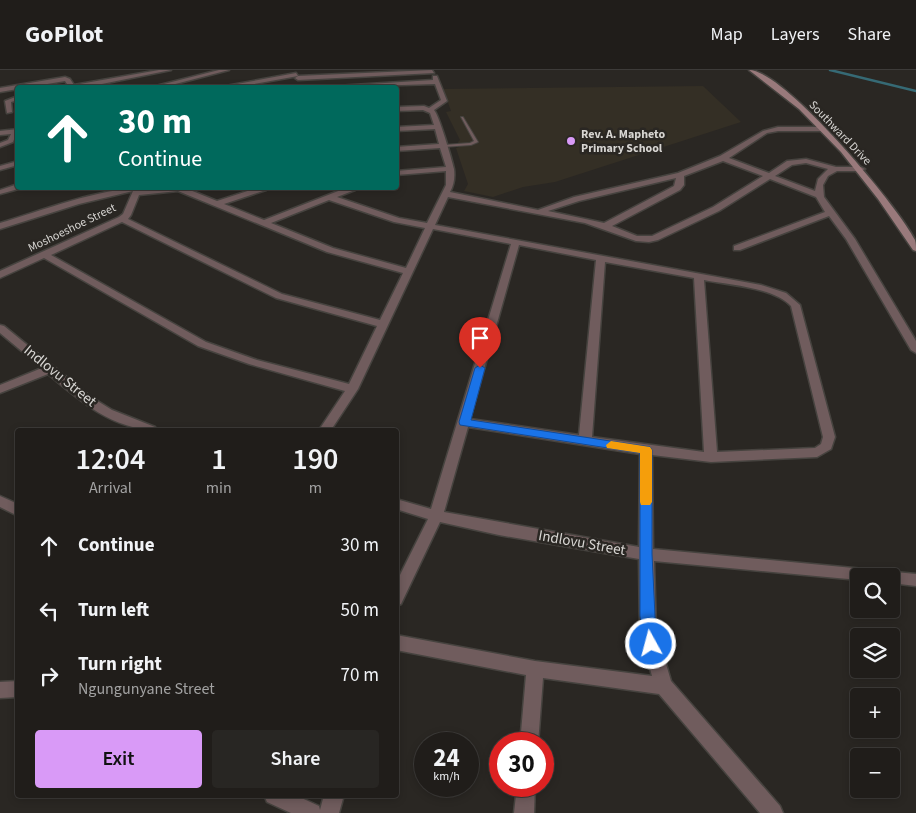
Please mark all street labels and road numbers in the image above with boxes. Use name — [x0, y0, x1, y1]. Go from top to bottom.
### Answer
street label: Southward Drive — [805, 97, 875, 169]
street label: Moshoeshoe Street — [25, 199, 119, 257]
street label: Indlovu Street — [19, 340, 101, 412]
street label: Indlovu Street — [537, 525, 627, 561]

